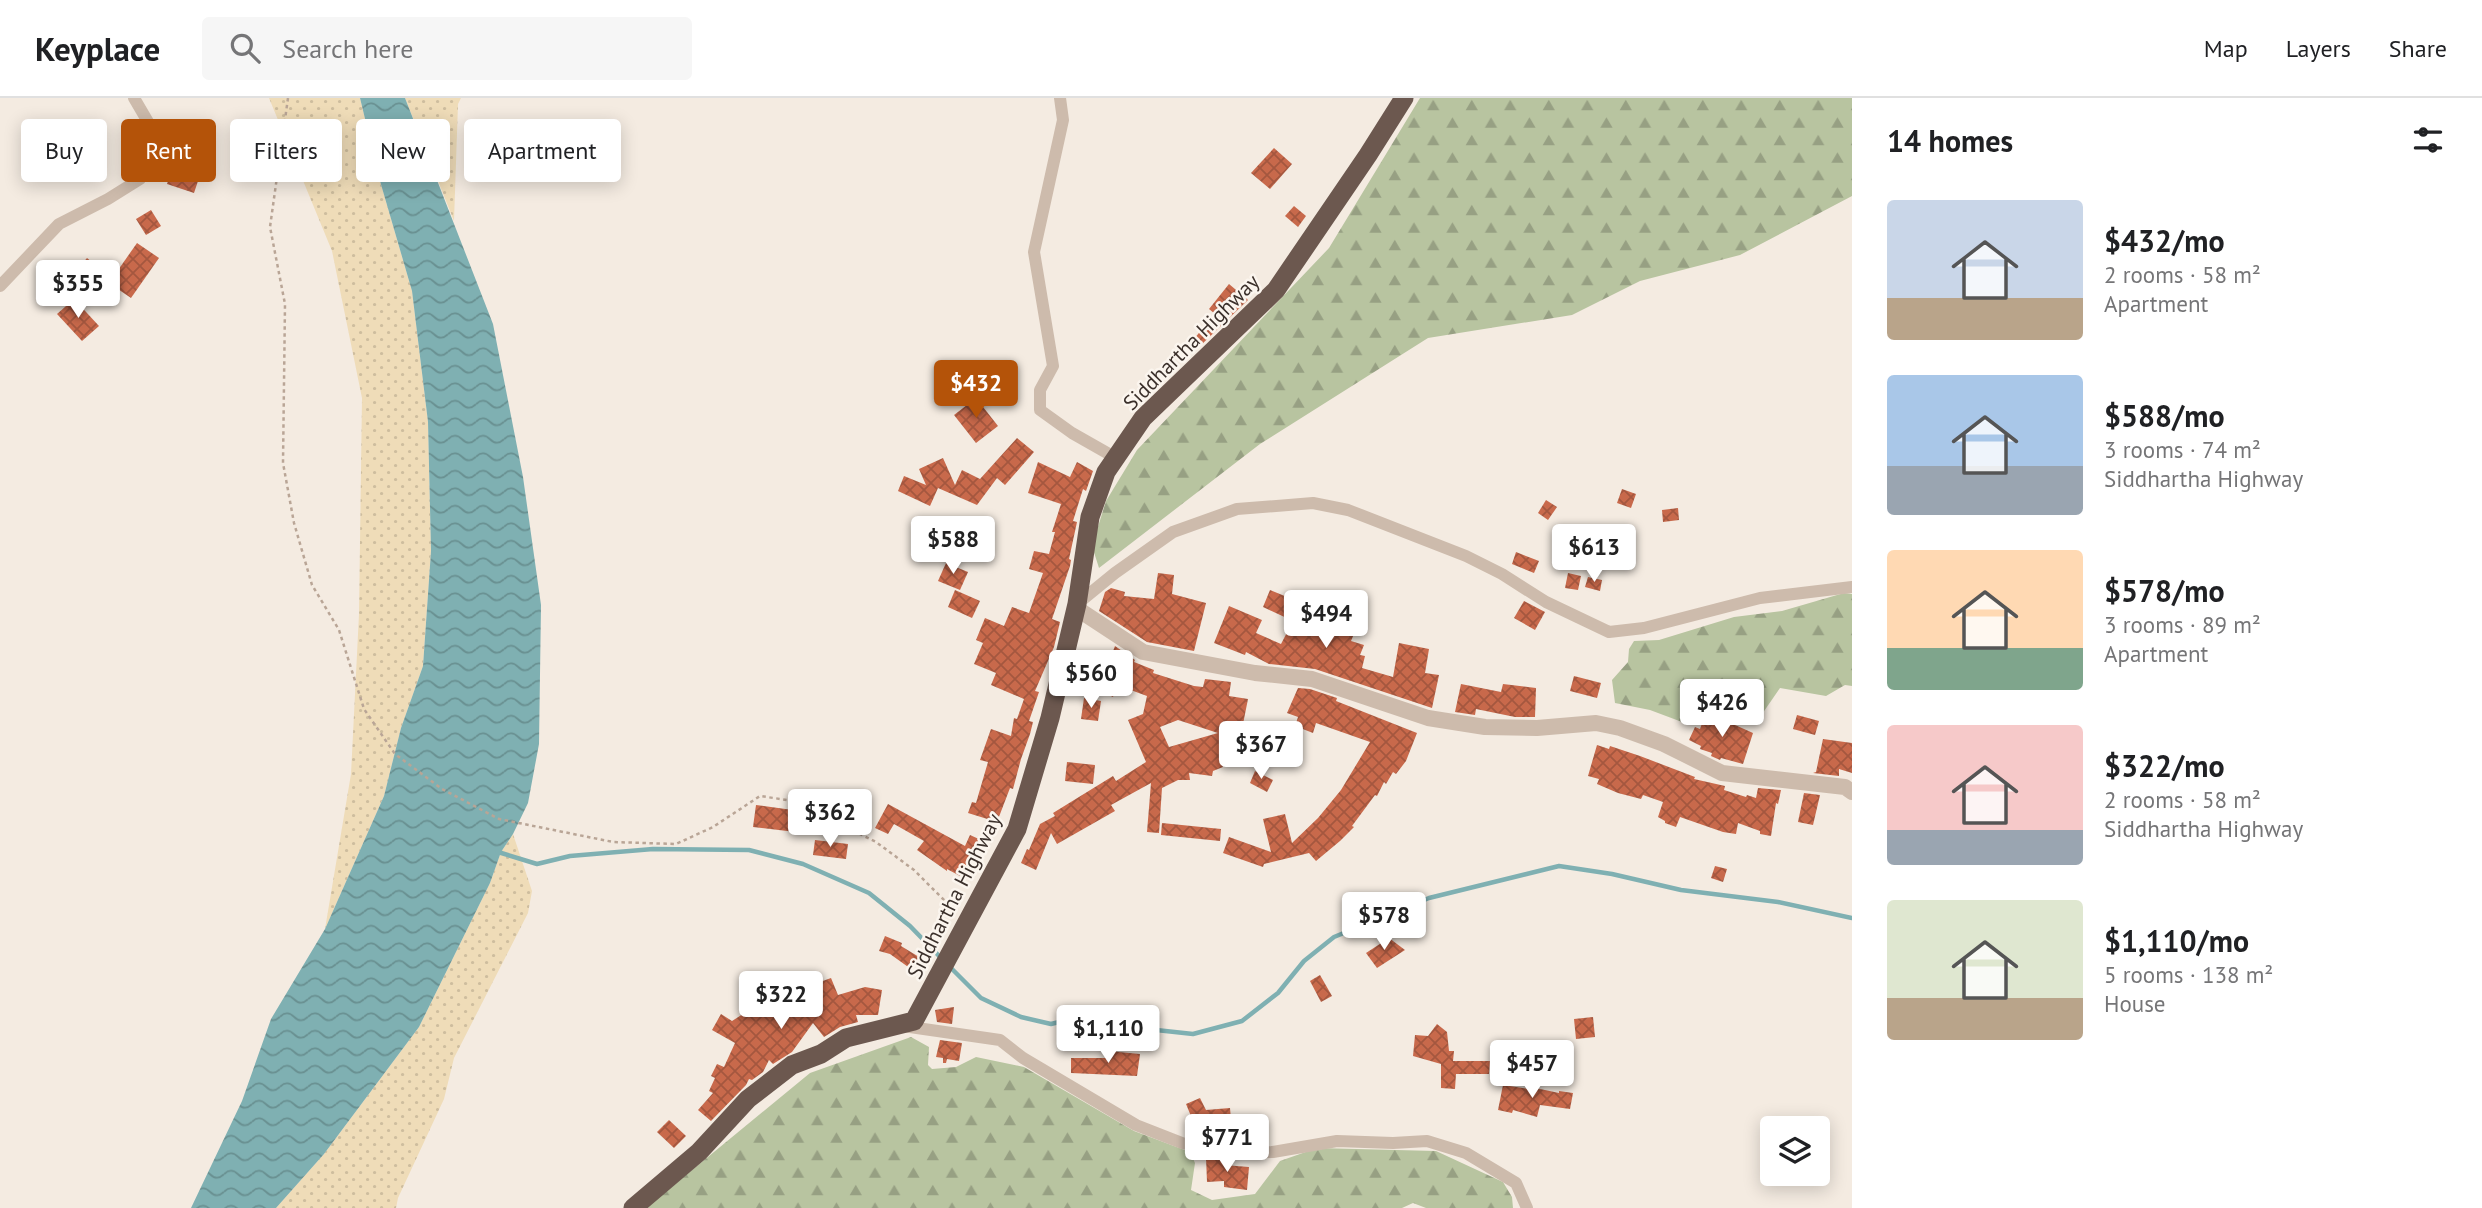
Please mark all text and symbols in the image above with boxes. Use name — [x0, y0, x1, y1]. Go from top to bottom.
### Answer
search box — [202, 17, 692, 80]
text: Keyplace — [35, 27, 160, 70]
icon: search — [226, 29, 264, 67]
text: Search here — [282, 32, 413, 65]
text: Map — [2204, 33, 2248, 64]
text: Layers — [2286, 33, 2351, 64]
text: Share — [2389, 33, 2447, 64]
chip: Buy — [21, 119, 107, 182]
chip: Rent — [121, 119, 216, 182]
chip: Filters — [230, 119, 342, 182]
chip: New — [356, 119, 450, 182]
chip: Apartment — [464, 119, 621, 182]
text: 14 homes — [1887, 121, 2013, 160]
icon: filters — [2409, 121, 2447, 159]
text: $432/mo — [2104, 221, 2225, 260]
icon: home — [1943, 228, 2027, 312]
pin: $355 — [37, 260, 119, 320]
text: 2 rooms · 58 m² — [2104, 260, 2261, 289]
text: $355 — [52, 268, 104, 297]
street label: Siddhartha Highway — [1117, 268, 1265, 416]
text: Apartment — [2104, 289, 2208, 318]
pin: $432 — [935, 360, 1017, 420]
text: $432 — [950, 368, 1002, 397]
text: $588/mo — [2104, 396, 2225, 435]
icon: home — [1943, 403, 2027, 487]
text: 3 rooms · 74 m² — [2104, 435, 2261, 464]
text: Siddhartha Highway — [2104, 464, 2303, 493]
pin: $588 — [912, 517, 994, 576]
text: $588 — [927, 524, 979, 553]
pin: $613 — [1553, 524, 1635, 584]
text: $613 — [1568, 532, 1620, 561]
text: $578/mo — [2104, 571, 2225, 610]
icon: home — [1943, 578, 2027, 662]
pin: $494 — [1285, 590, 1367, 650]
text: $494 — [1300, 598, 1352, 627]
text: 3 rooms · 89 m² — [2104, 610, 2261, 639]
text: Apartment — [2104, 639, 2208, 668]
pin: $560 — [1050, 650, 1132, 710]
text: $560 — [1065, 658, 1117, 687]
pin: $426 — [1681, 680, 1763, 739]
text: $426 — [1696, 687, 1748, 716]
pin: $367 — [1220, 722, 1302, 781]
text: $367 — [1235, 729, 1287, 758]
text: $322/mo — [2104, 746, 2225, 785]
icon: home — [1943, 753, 2027, 837]
text: 2 rooms · 58 m² — [2104, 785, 2261, 814]
pin: $362 — [789, 790, 871, 849]
text: $362 — [804, 797, 856, 826]
street label: Siddhartha Highway — [901, 809, 1007, 983]
text: Siddhartha Highway — [2104, 814, 2303, 843]
pin: $578 — [1343, 892, 1425, 952]
text: $578 — [1358, 900, 1410, 929]
text: $1,110/mo — [2104, 921, 2249, 960]
icon: home — [1943, 928, 2027, 1012]
text: 5 rooms · 138 m² — [2104, 960, 2273, 989]
pin: $322 — [740, 972, 822, 1031]
text: $322 — [755, 979, 807, 1008]
text: House — [2104, 989, 2166, 1018]
pin: $1,110 — [1051, 1006, 1165, 1065]
text: $1,110 — [1072, 1013, 1144, 1042]
pin: $457 — [1491, 1040, 1573, 1100]
text: $457 — [1506, 1048, 1558, 1077]
pin: $771 — [1186, 1114, 1268, 1174]
map controls — [1760, 1116, 1830, 1186]
button: layers — [1760, 1116, 1830, 1186]
text: $771 — [1201, 1122, 1253, 1151]

